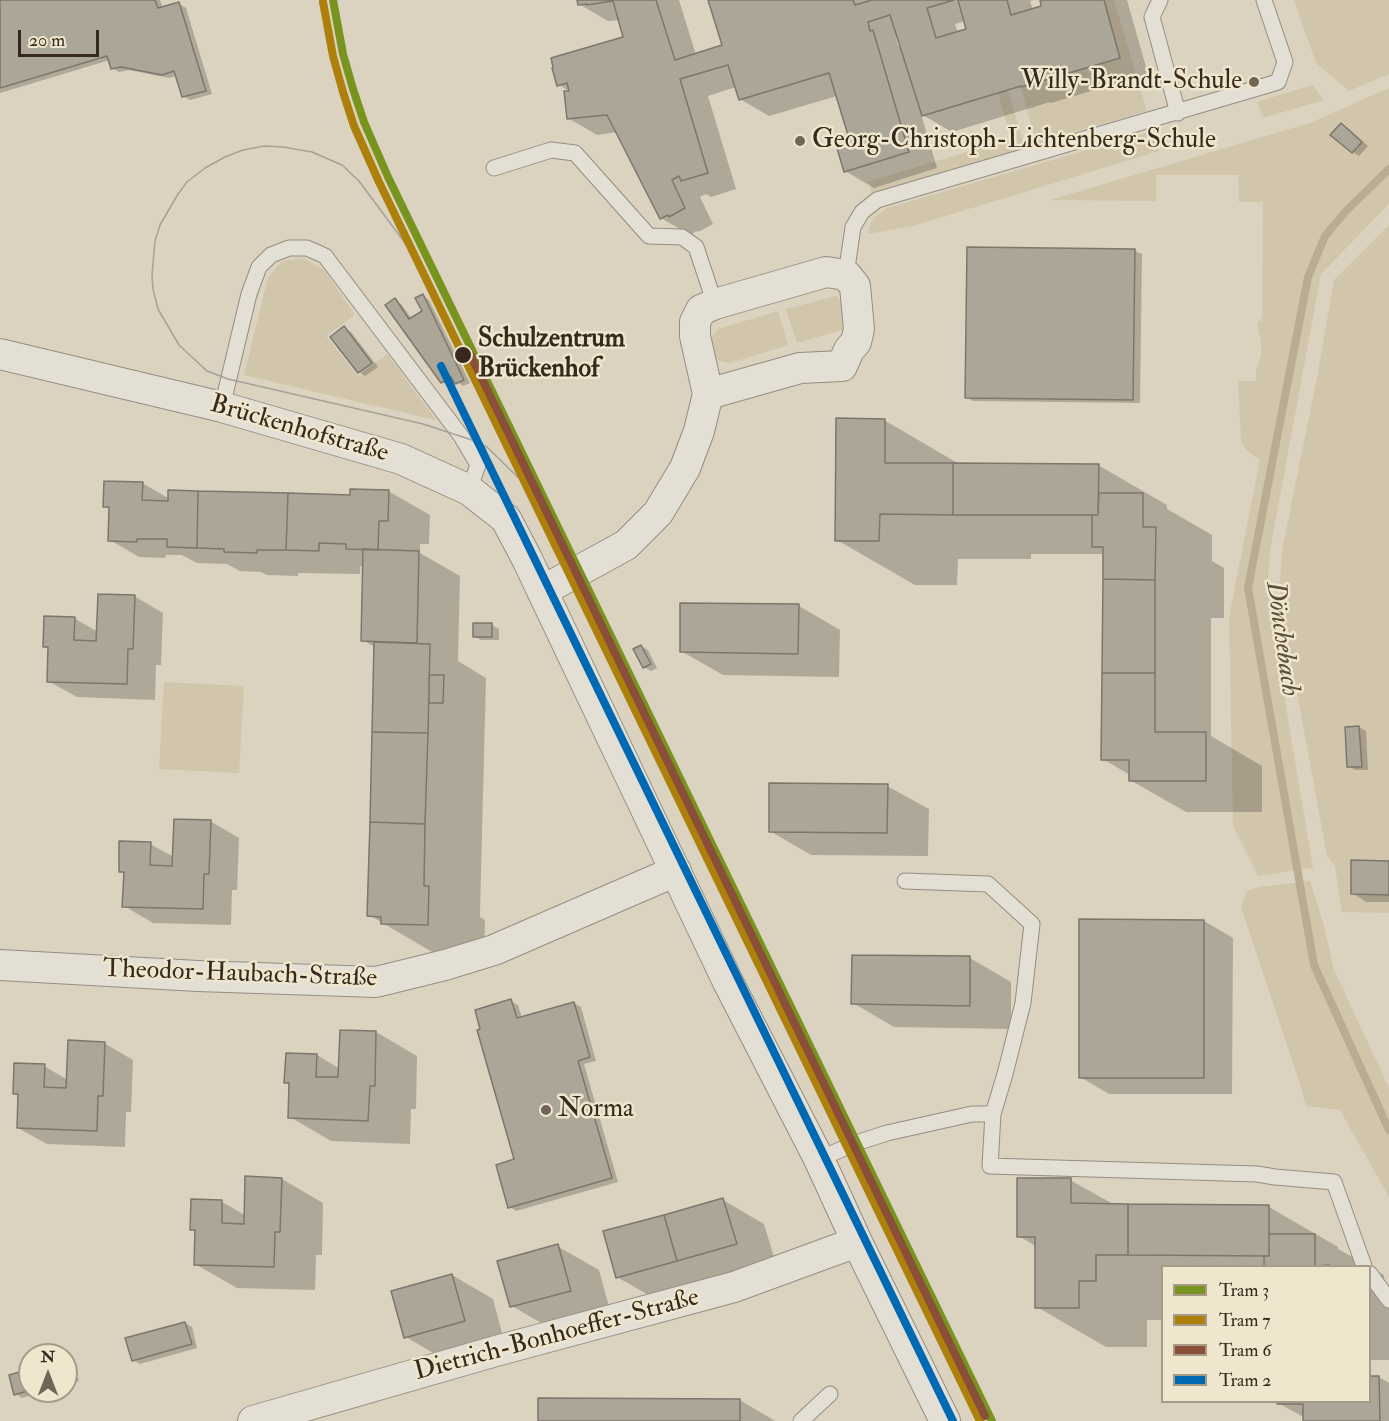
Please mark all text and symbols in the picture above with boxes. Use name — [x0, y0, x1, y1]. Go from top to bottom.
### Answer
scale bar — [21, 18, 102, 56]
text: 20 m — [29, 29, 65, 52]
place label: Willy-Brandt-Schule — [1021, 66, 1242, 98]
marker: Willy-Brandt-Schule — [1247, 75, 1261, 89]
place label: Georg-Christoph-Lichtenberg-Schule — [812, 125, 1216, 157]
marker: Georg-Christoph-Lichtenberg-Schule — [793, 134, 807, 148]
place label: Schulzentrum Brückenhof — [478, 324, 625, 386]
marker: Schulzentrum Brückenhof — [453, 345, 473, 365]
street label: Brückenhofstraße — [206, 390, 392, 470]
water label: Dönchebach — [1257, 579, 1305, 699]
street label: Theodor-Haubach-Straße — [102, 955, 378, 995]
place label: Norma — [558, 1094, 634, 1126]
marker: Norma — [539, 1103, 553, 1117]
legend — [1161, 1265, 1371, 1403]
text: Tram 3 — [1219, 1279, 1269, 1302]
street label: Dietrich-Bonhoeffer-Straße — [411, 1283, 703, 1389]
text: Tram 7 — [1219, 1309, 1271, 1332]
text: Tram 6 — [1219, 1339, 1271, 1362]
north arrow — [18, 1343, 78, 1403]
text: N — [41, 1347, 55, 1367]
text: Tram 2 — [1219, 1369, 1271, 1392]

